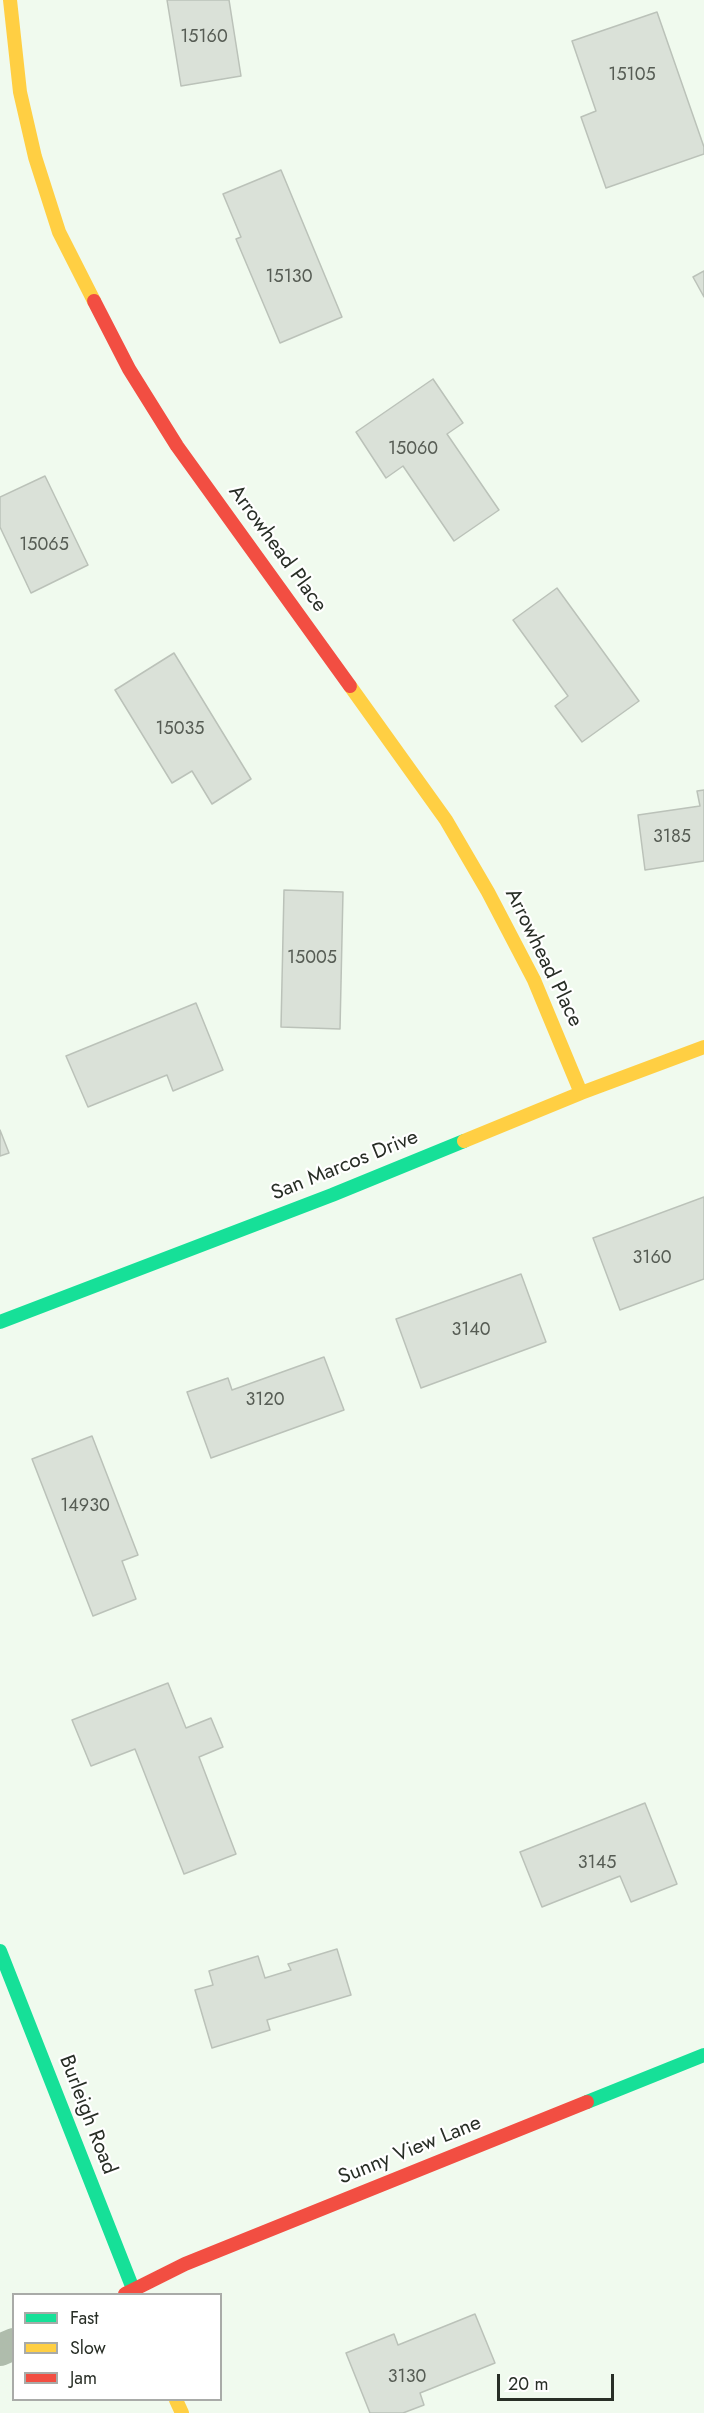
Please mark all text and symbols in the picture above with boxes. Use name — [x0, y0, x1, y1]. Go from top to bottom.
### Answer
house number: 15160 — [180, 27, 228, 49]
house number: 15105 — [608, 65, 656, 87]
house number: 15130 — [266, 267, 312, 289]
house number: 15060 — [388, 439, 438, 461]
street label: Arrowhead Place — [222, 481, 332, 617]
house number: 15065 — [19, 535, 69, 557]
house number: 15035 — [155, 719, 205, 741]
house number: 3185 — [653, 827, 691, 849]
street label: Arrowhead Place — [499, 885, 587, 1031]
house number: 15005 — [287, 948, 337, 970]
street label: San Marcos Drive — [268, 1125, 422, 1207]
house number: 3160 — [632, 1248, 672, 1270]
house number: 3140 — [451, 1320, 491, 1342]
house number: 3120 — [246, 1390, 284, 1412]
house number: 14930 — [60, 1496, 110, 1518]
house number: 3145 — [578, 1853, 616, 1875]
street label: Burleigh Road — [53, 2052, 121, 2178]
street label: Sunny View Lane — [335, 2111, 485, 2191]
legend — [12, 2293, 222, 2401]
text: Fast — [70, 2305, 99, 2331]
text: Slow — [70, 2335, 106, 2361]
scale bar — [500, 2362, 617, 2400]
text: Jam — [70, 2365, 97, 2391]
house number: 3130 — [388, 2367, 426, 2389]
text: 20 m — [508, 2371, 548, 2397]

